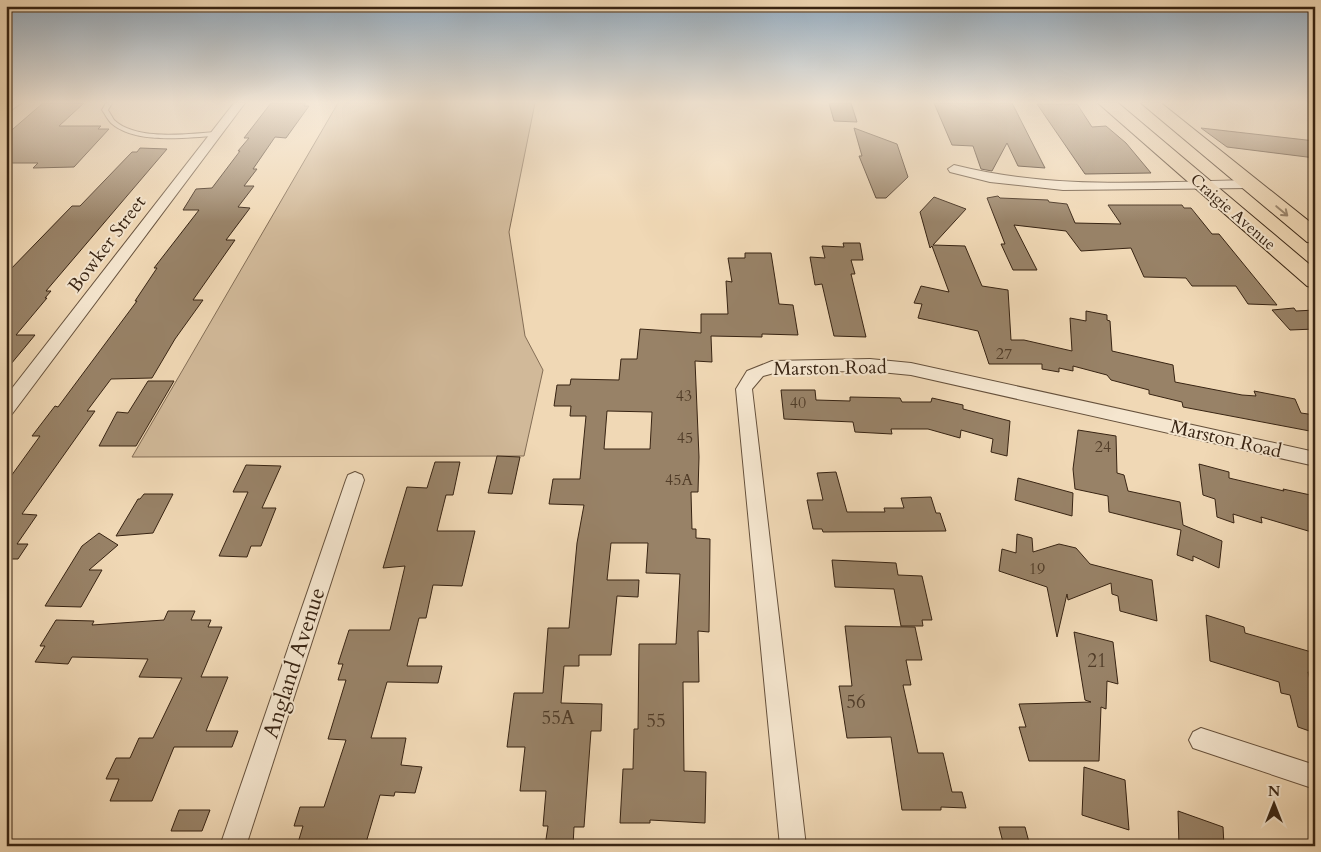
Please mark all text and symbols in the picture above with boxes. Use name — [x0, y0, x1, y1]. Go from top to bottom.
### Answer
street label: Craigie Avenue — [1186, 169, 1280, 255]
street label: Bowker Street — [62, 190, 152, 298]
one-way arrow — [1275, 205, 1288, 216]
house number: 27 — [996, 343, 1012, 365]
street label: Marston Road — [773, 354, 887, 382]
house number: 43 — [676, 385, 692, 407]
house number: 40 — [790, 392, 806, 414]
street label: Marston Road — [1168, 414, 1284, 464]
house number: 45 — [677, 427, 693, 449]
house number: 24 — [1095, 436, 1111, 458]
house number: 45A — [665, 469, 694, 491]
house number: 19 — [1029, 558, 1045, 580]
street label: Angland Avenue — [255, 584, 333, 742]
house number: 21 — [1087, 648, 1107, 674]
house number: 56 — [846, 689, 866, 715]
house number: 55A — [542, 705, 575, 731]
house number: 55 — [646, 708, 666, 734]
north arrow — [1248, 780, 1298, 830]
text: N — [1268, 782, 1280, 801]

